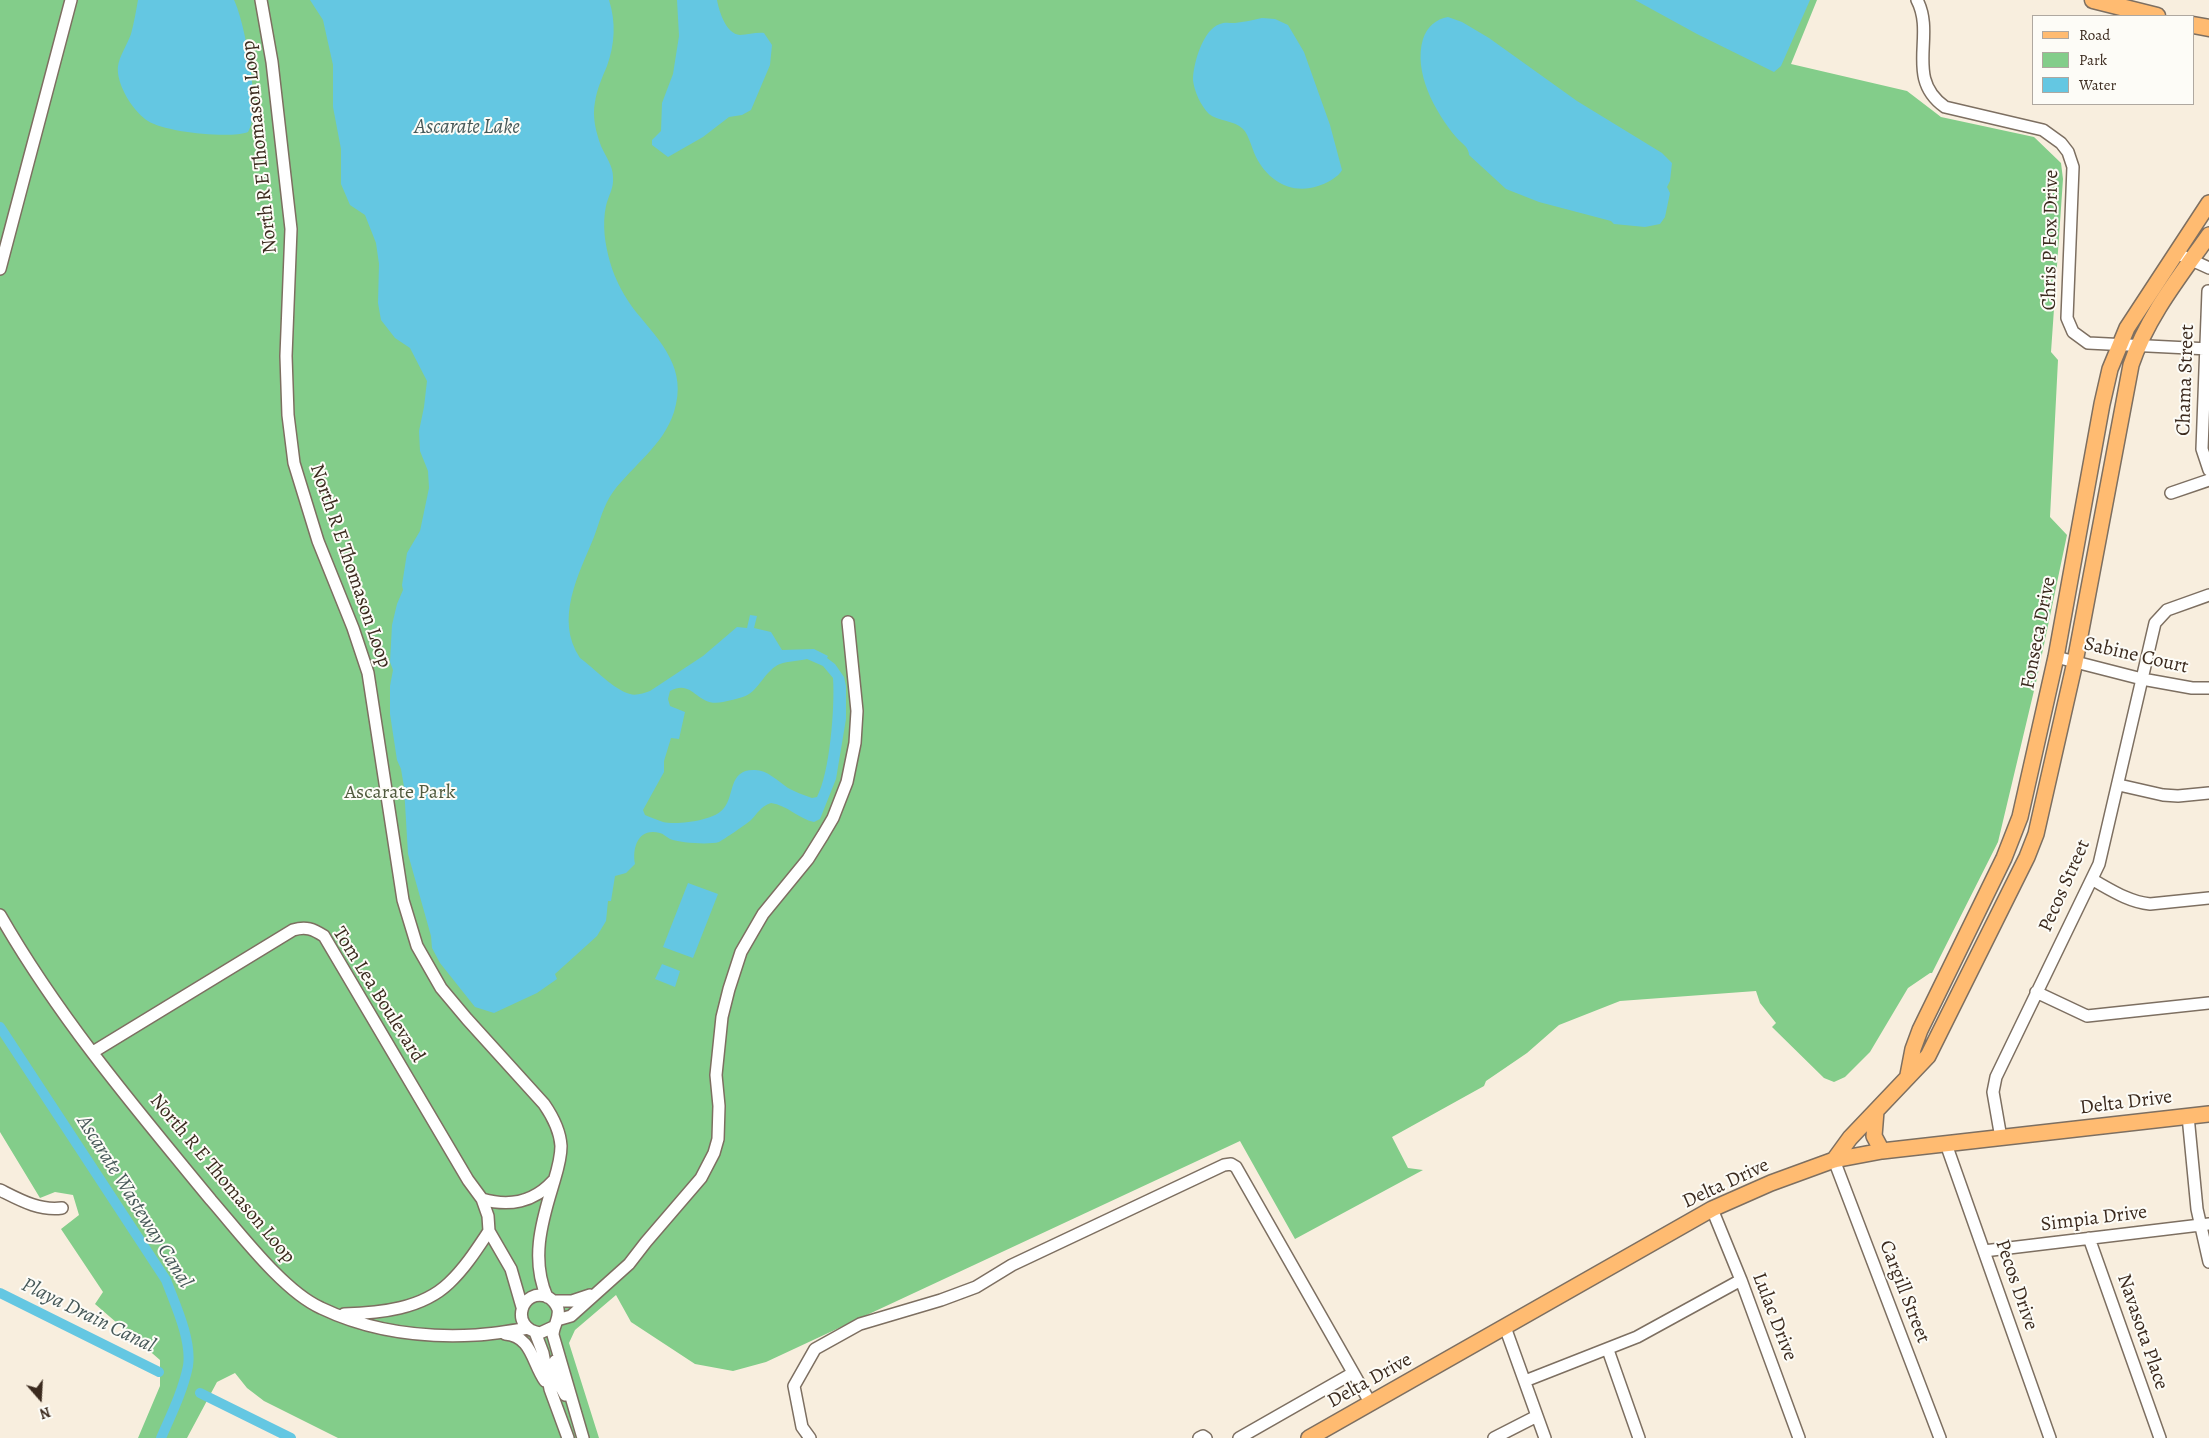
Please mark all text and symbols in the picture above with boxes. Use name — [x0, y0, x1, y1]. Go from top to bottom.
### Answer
legend — [2032, 15, 2194, 105]
text: Road — [2079, 25, 2110, 45]
street label: North R E Thomason Loop — [237, 39, 283, 255]
text: Park — [2079, 50, 2107, 70]
text: Water — [2079, 75, 2116, 95]
water label: Ascarate Lake — [414, 115, 520, 141]
street label: Chris P Fox Drive — [2038, 169, 2064, 311]
street label: Chama Street — [2172, 324, 2200, 436]
street label: North R E Thomason Loop — [304, 461, 396, 671]
street label: Fonseca Drive — [2016, 575, 2062, 691]
street label: Sabine Court — [2081, 632, 2191, 680]
park label: Ascarate Park — [344, 781, 456, 805]
street label: Pecos Street — [2034, 836, 2096, 936]
street label: Tom Lea Boulevard — [327, 923, 429, 1067]
street label: Delta Drive — [2079, 1085, 2173, 1121]
street label: North R E Thomason Loop — [144, 1089, 300, 1269]
water label: Ascarate Wasteway Canal — [71, 1111, 197, 1293]
street label: Delta Drive — [1679, 1154, 1773, 1214]
street label: Simpia Drive — [2039, 1201, 2149, 1237]
street label: Cargill Street — [1873, 1237, 1935, 1347]
street label: Pecos Drive — [1989, 1237, 2043, 1333]
street label: Lulac Drive — [1746, 1270, 1802, 1364]
street label: Navasota Place — [2111, 1271, 2173, 1393]
water label: Playa Drain Canal — [17, 1273, 159, 1359]
street label: Delta Drive — [1324, 1348, 1416, 1414]
north arrow — [15, 1373, 65, 1423]
text: N — [37, 1402, 53, 1423]

